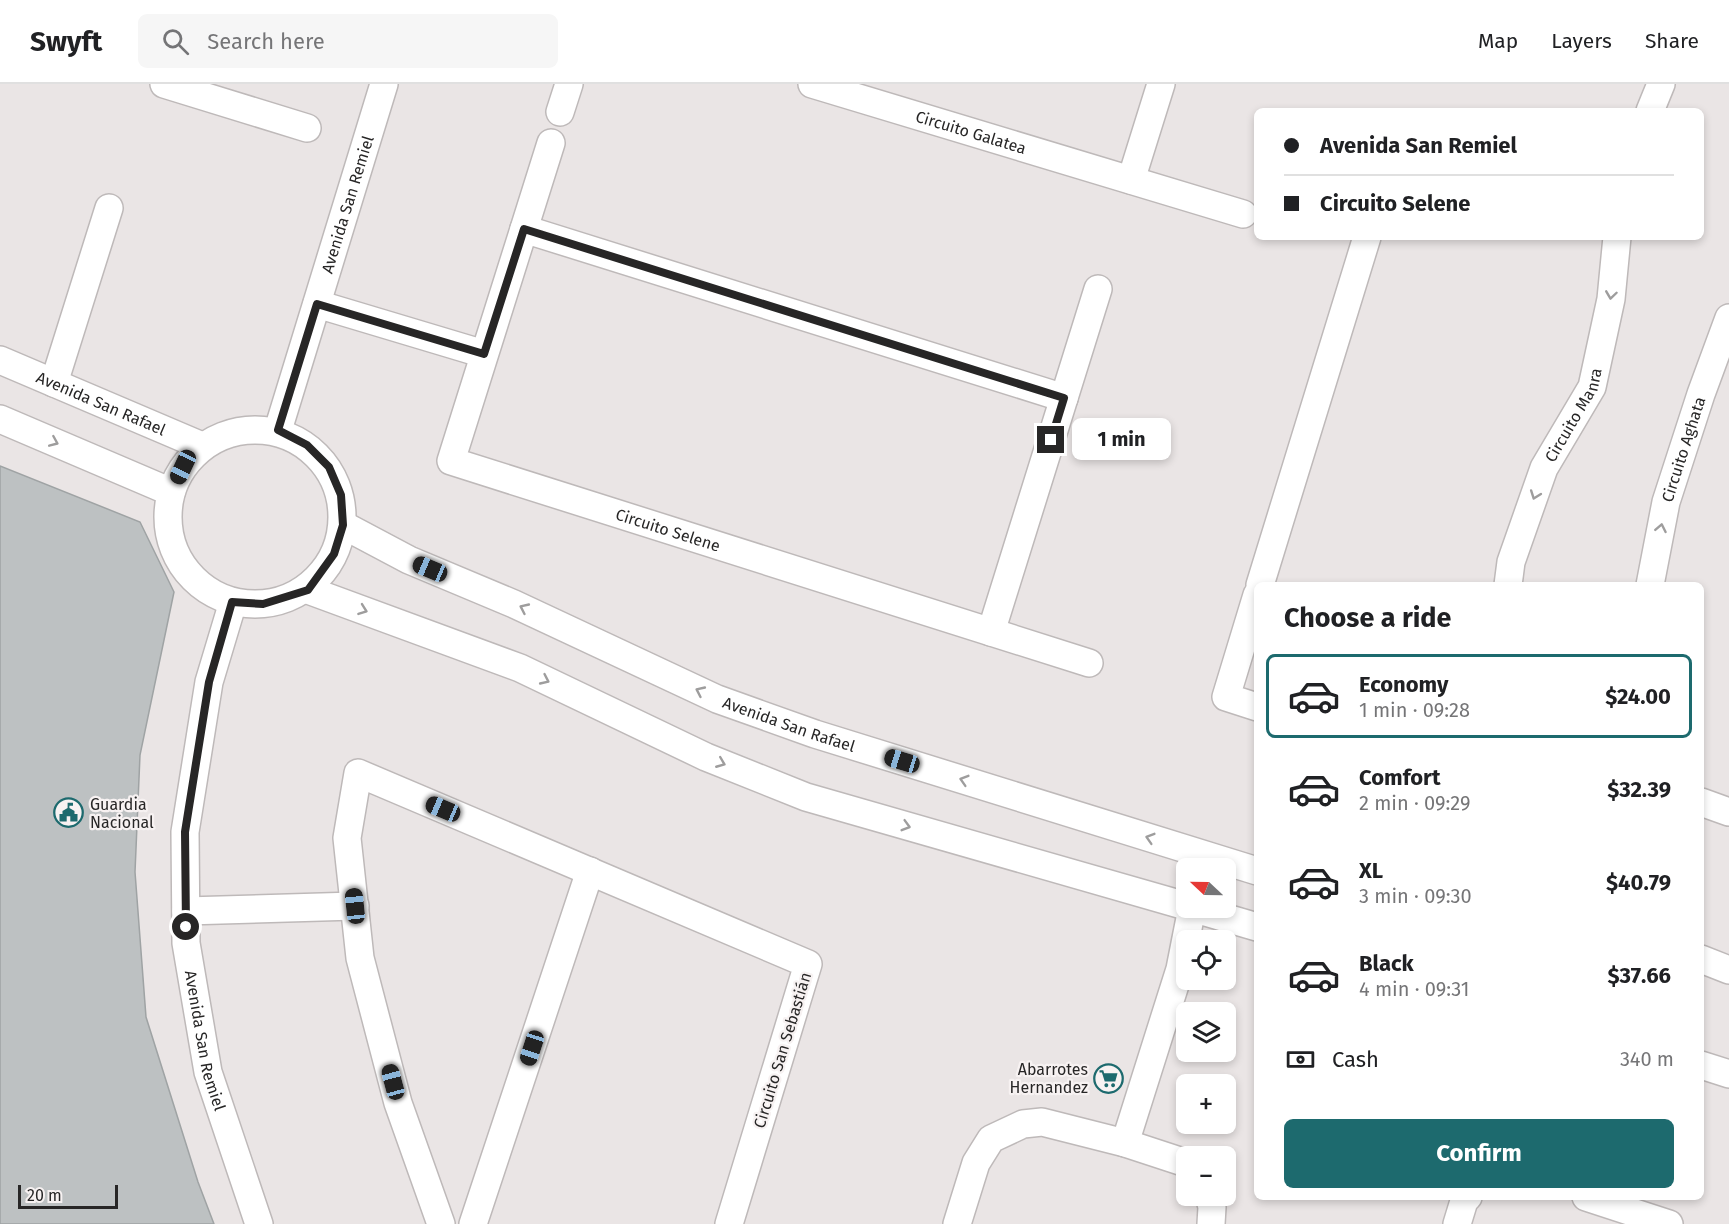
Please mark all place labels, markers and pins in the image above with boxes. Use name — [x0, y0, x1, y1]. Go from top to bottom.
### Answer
place label: Guardia Nacional — [90, 795, 154, 832]
public building icon: Guardia Nacional — [53, 797, 85, 829]
place label: Abarrotes Hernandez — [1010, 1060, 1088, 1097]
supermarket icon: Abarrotes Hernandez — [1093, 1062, 1125, 1094]

